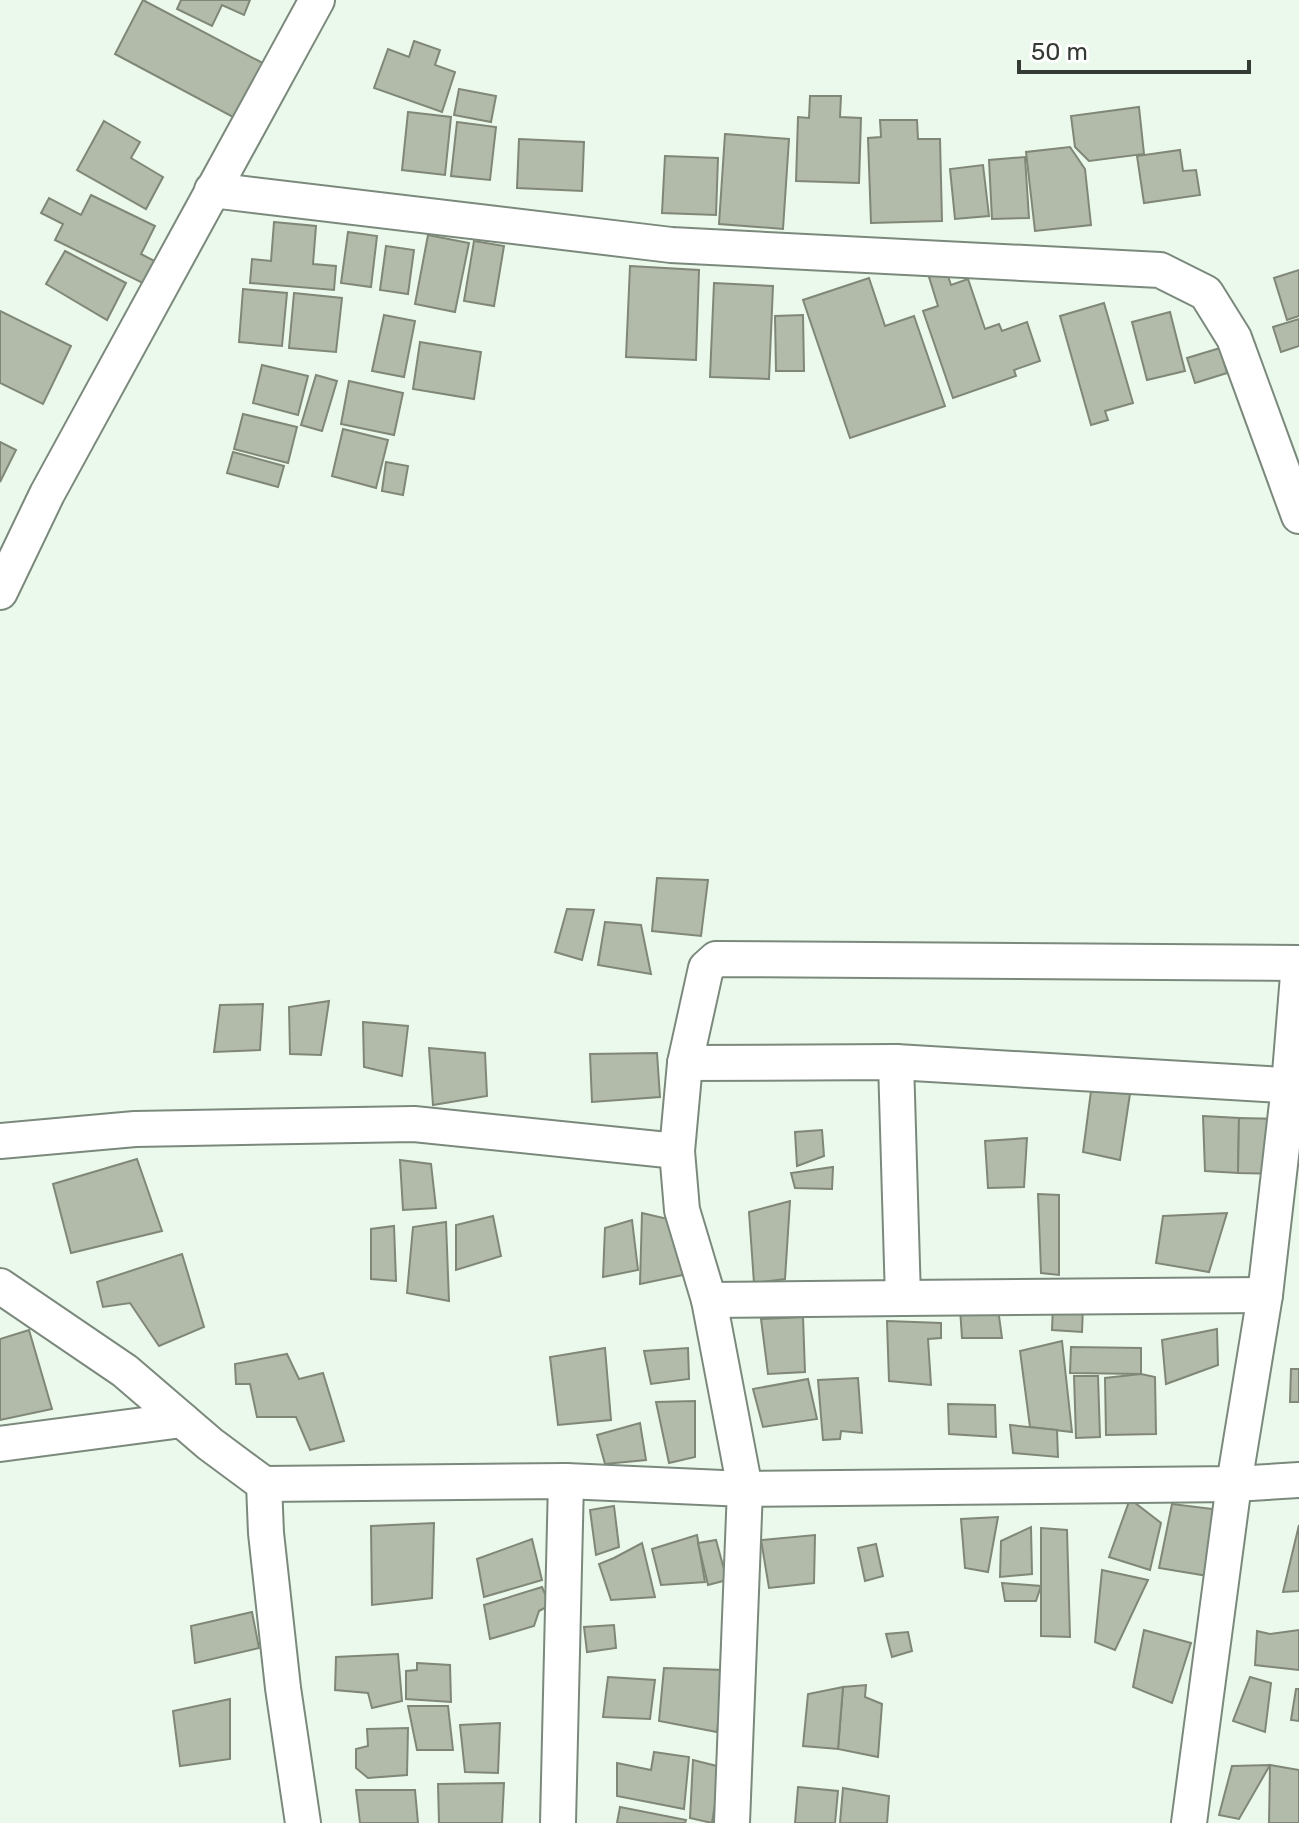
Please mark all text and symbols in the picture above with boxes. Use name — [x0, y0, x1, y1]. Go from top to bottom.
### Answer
scale bar — [1019, 24, 1249, 74]
text: 50 m — [1031, 38, 1088, 66]

